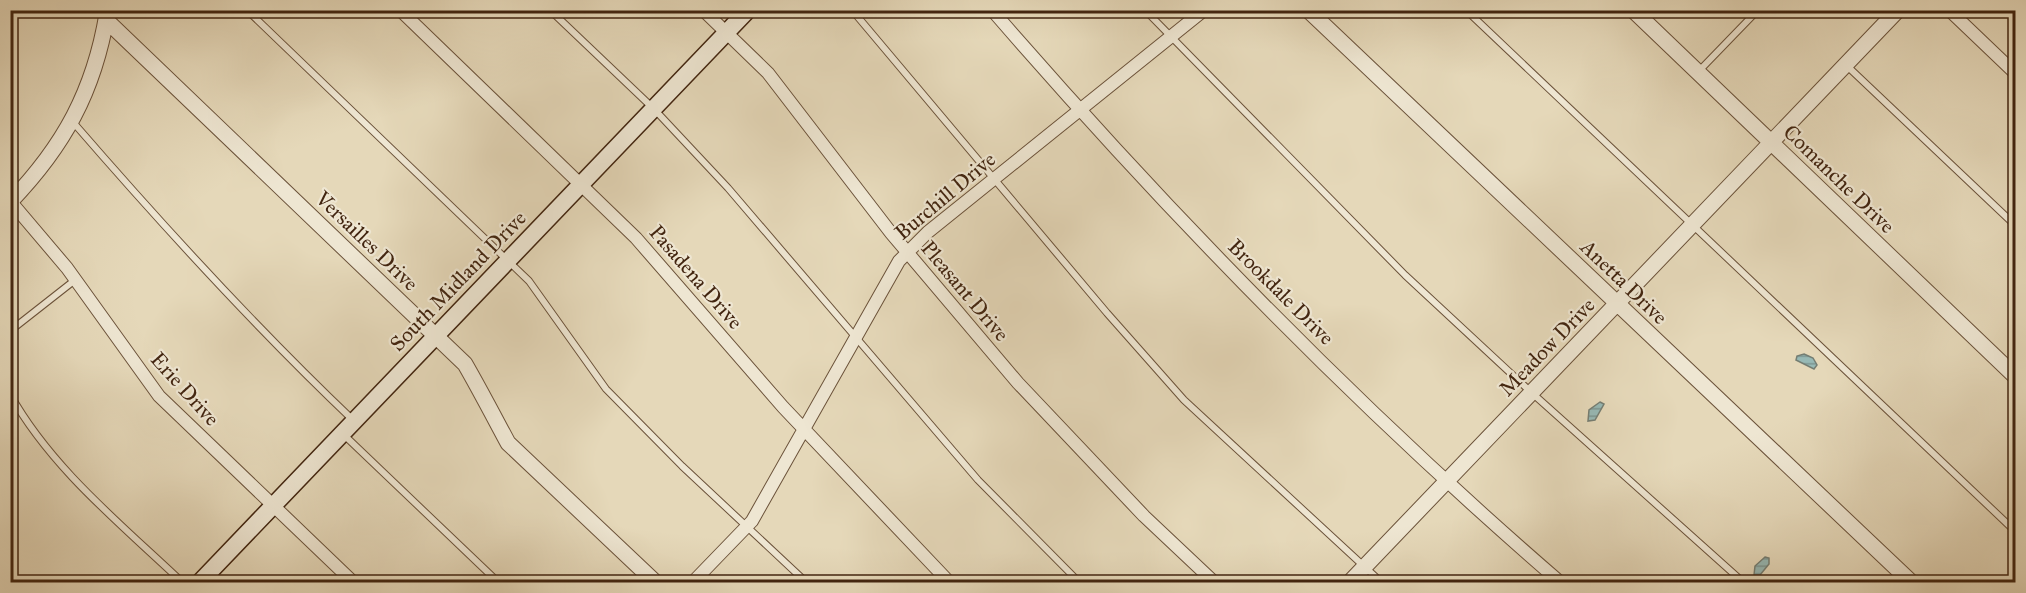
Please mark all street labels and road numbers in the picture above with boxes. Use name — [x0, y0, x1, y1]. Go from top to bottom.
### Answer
street label: Comanche Drive — [1778, 119, 1900, 239]
street label: Burchill Drive — [889, 146, 1001, 246]
street label: Versailles Drive — [309, 185, 424, 297]
street label: South Midland Drive — [384, 205, 532, 357]
street label: Pasadena Drive — [644, 220, 748, 335]
street label: Anetta Drive — [1574, 233, 1673, 330]
street label: Brookdale Drive — [1223, 234, 1340, 351]
street label: Pleasant Drive — [915, 235, 1015, 347]
street label: Meadow Drive — [1494, 292, 1601, 402]
street label: Erie Drive — [145, 347, 225, 431]

